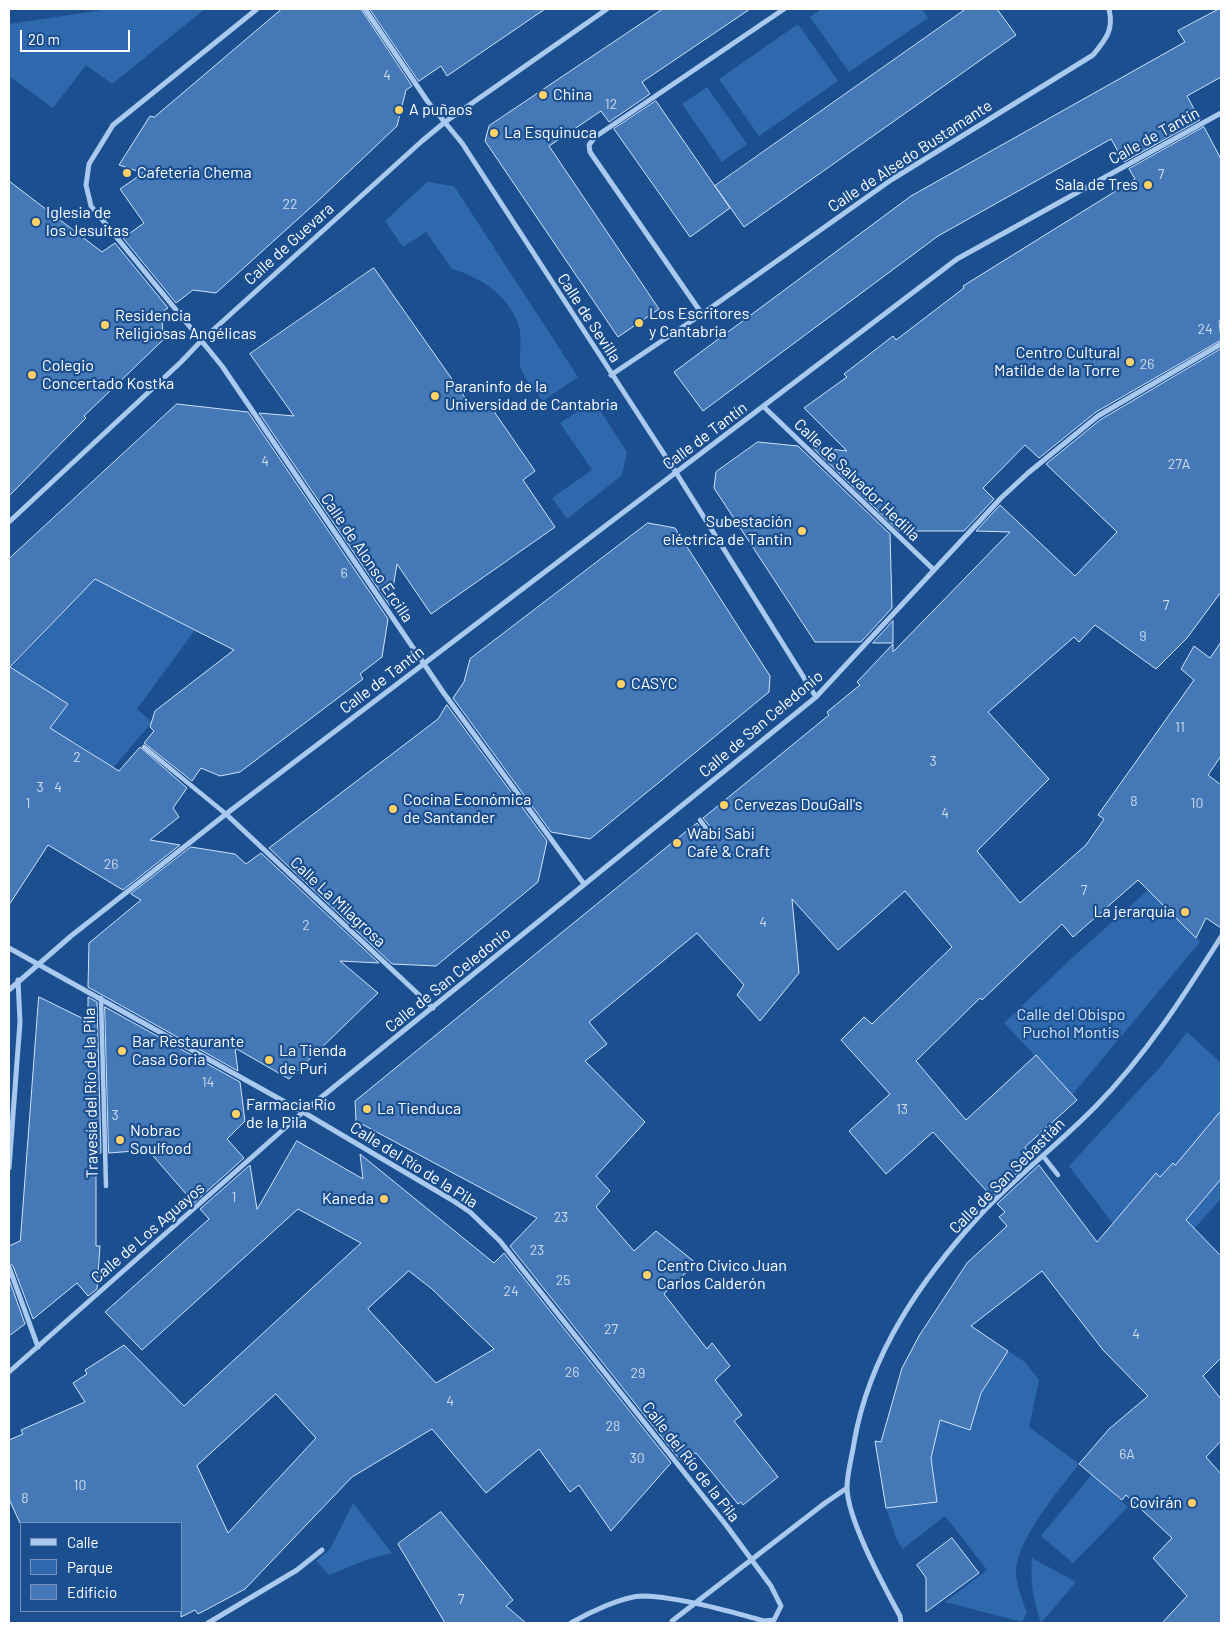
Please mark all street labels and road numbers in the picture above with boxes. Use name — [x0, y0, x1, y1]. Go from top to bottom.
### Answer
street label: Calle de Alsedo Bustamante — [824, 96, 996, 216]
street label: Calle de Tantín — [1105, 103, 1203, 169]
street label: Calle de Guevara — [240, 199, 338, 289]
street label: Calle de Sevilla — [553, 270, 625, 366]
street label: Calle de Tantín — [659, 398, 751, 474]
street label: Calle de Salvador Hedilla — [790, 415, 924, 545]
street label: Calle de Alonso Ercilla — [317, 490, 417, 626]
street label: Calle de Tantín — [336, 642, 428, 718]
street label: Calle de San Celedonio — [695, 667, 827, 781]
street label: Calle La Milagrosa — [286, 853, 390, 951]
street label: Calle de San Celedonio — [381, 923, 515, 1037]
street label: Travesía del Río de la Pila — [80, 1008, 102, 1178]
street label: Calle de San Sebastián — [945, 1114, 1069, 1238]
street label: Calle del Río de la Pila — [347, 1118, 481, 1212]
street label: Calle de Los Aguayos — [87, 1178, 209, 1288]
street label: Calle del Río de la Pila — [638, 1398, 744, 1526]

